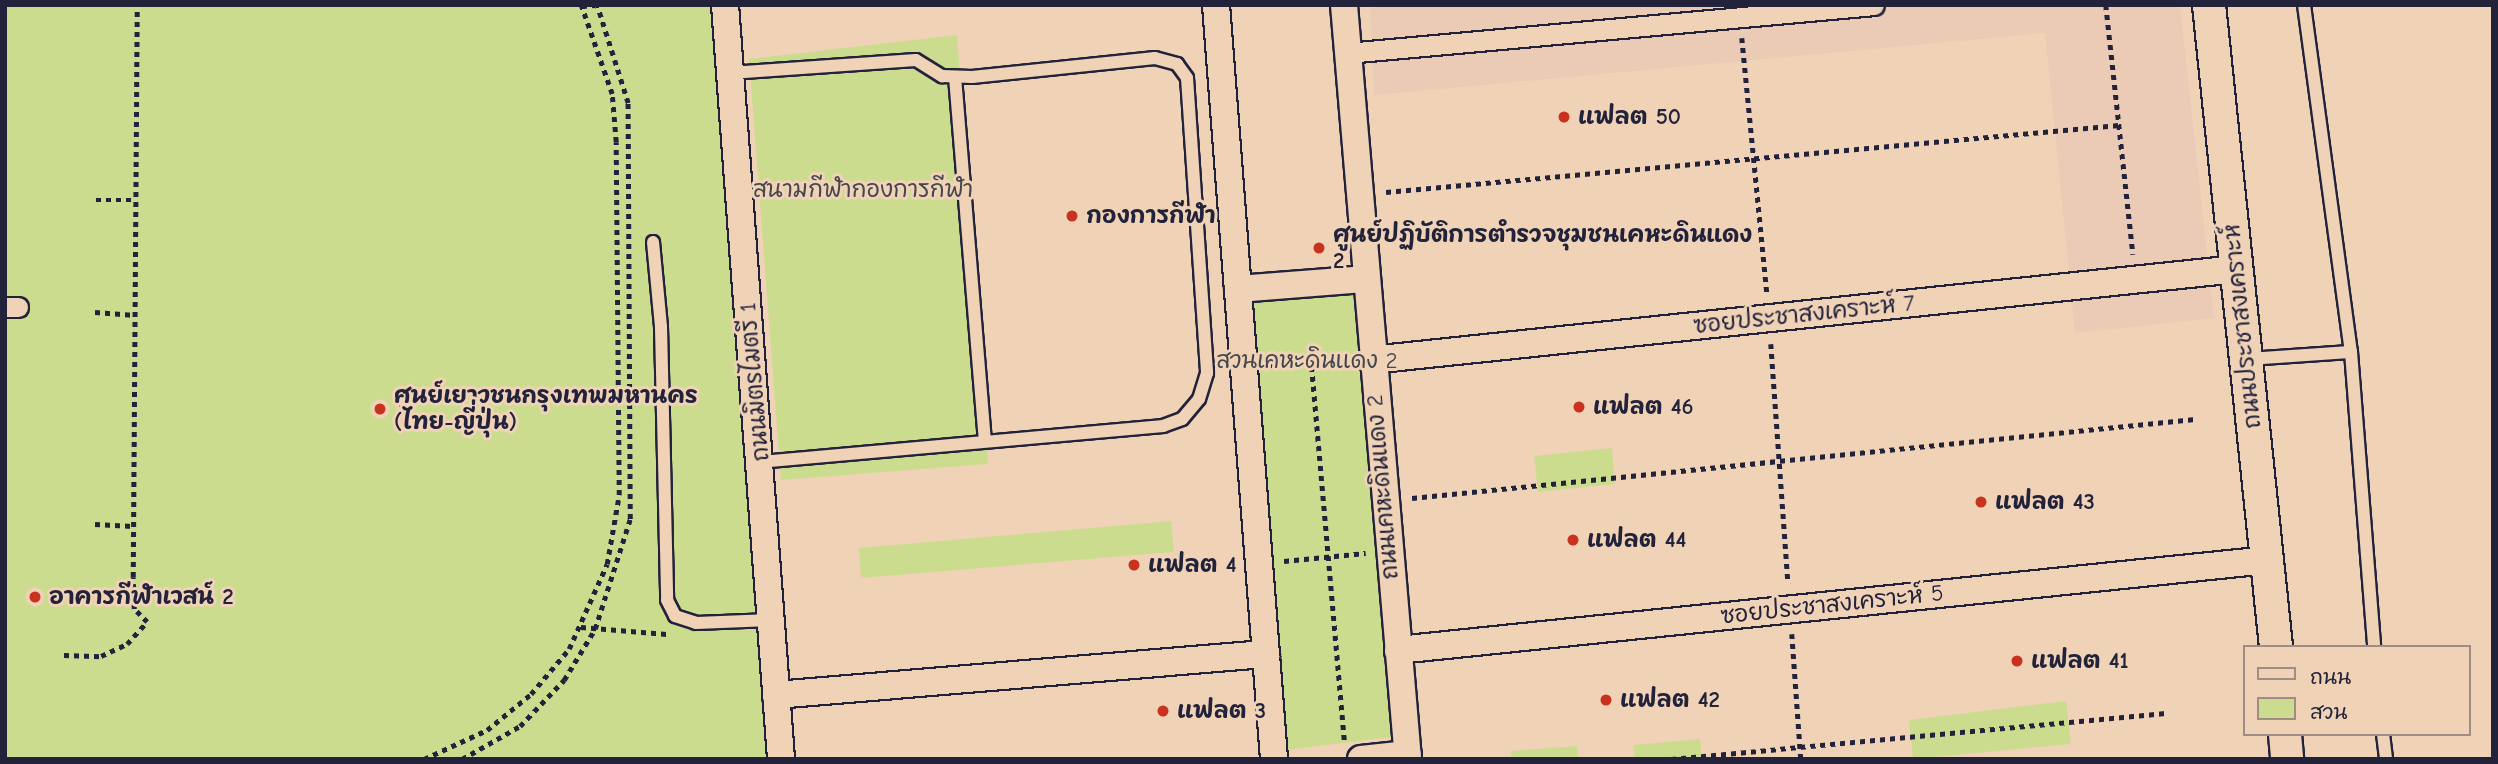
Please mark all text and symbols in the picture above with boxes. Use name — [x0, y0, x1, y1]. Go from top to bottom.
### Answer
place label: แฟลต 50 — [1578, 103, 1681, 131]
marker: แฟลต 50 — [1556, 109, 1572, 125]
park label: สนามกีฬากองการกีฬา — [753, 176, 973, 204]
place label: กองการกีฬา — [1086, 202, 1216, 230]
marker: กองการกีฬา — [1064, 208, 1080, 224]
place label: ศูนย์ปฏิบัติการตำรวจชุมชนเคหะดินแดง 2 — [1333, 221, 1752, 275]
street label: ถนนประชาสงเคราะห์ — [2219, 222, 2267, 430]
marker: ศูนย์ปฏิบัติการตำรวจชุมชนเคหะดินแดง 2 — [1311, 240, 1327, 256]
street label: ซอยประชาสงเคราะห์ 7 — [1692, 290, 1916, 340]
street label: ถนนมิตรไมตรี 1 — [734, 302, 776, 462]
park label: สวนเคหะดินแดง 2 — [1216, 347, 1398, 375]
place label: ศูนย์เยาวชนกรุงเทพมหานคร (ไทย-ญี่ปุ่น) — [394, 382, 698, 436]
street label: ถนนเคหะดินแดง 2 — [1361, 393, 1405, 581]
place label: แฟลต 46 — [1593, 393, 1693, 421]
marker: แฟลต 46 — [1571, 399, 1587, 415]
marker: ศูนย์เยาวชนกรุงเทพมหานคร (ไทย-ญี่ปุ่น) — [372, 401, 388, 417]
place label: แฟลต 43 — [1995, 488, 2095, 516]
marker: แฟลต 43 — [1973, 494, 1989, 510]
place label: แฟลต 44 — [1587, 526, 1686, 554]
marker: แฟลต 44 — [1565, 532, 1581, 548]
place label: แฟลต 4 — [1148, 551, 1236, 579]
marker: แฟลต 4 — [1126, 557, 1142, 573]
street label: ซอยประชาสงเคราะห์ 5 — [1719, 580, 1945, 630]
place label: อาคารกีฬาเวสน์ 2 — [49, 583, 234, 611]
marker: อาคารกีฬาเวสน์ 2 — [27, 589, 43, 605]
legend — [2242, 645, 2470, 736]
place label: แฟลต 41 — [2031, 647, 2128, 675]
marker: แฟลต 41 — [2009, 653, 2025, 669]
text: ถนน — [2310, 665, 2351, 689]
place label: แฟลต 42 — [1620, 686, 1720, 714]
marker: แฟลต 42 — [1598, 692, 1614, 708]
place label: แฟลต 3 — [1177, 697, 1266, 725]
text: สวน — [2310, 700, 2347, 724]
marker: แฟลต 3 — [1155, 703, 1171, 719]

